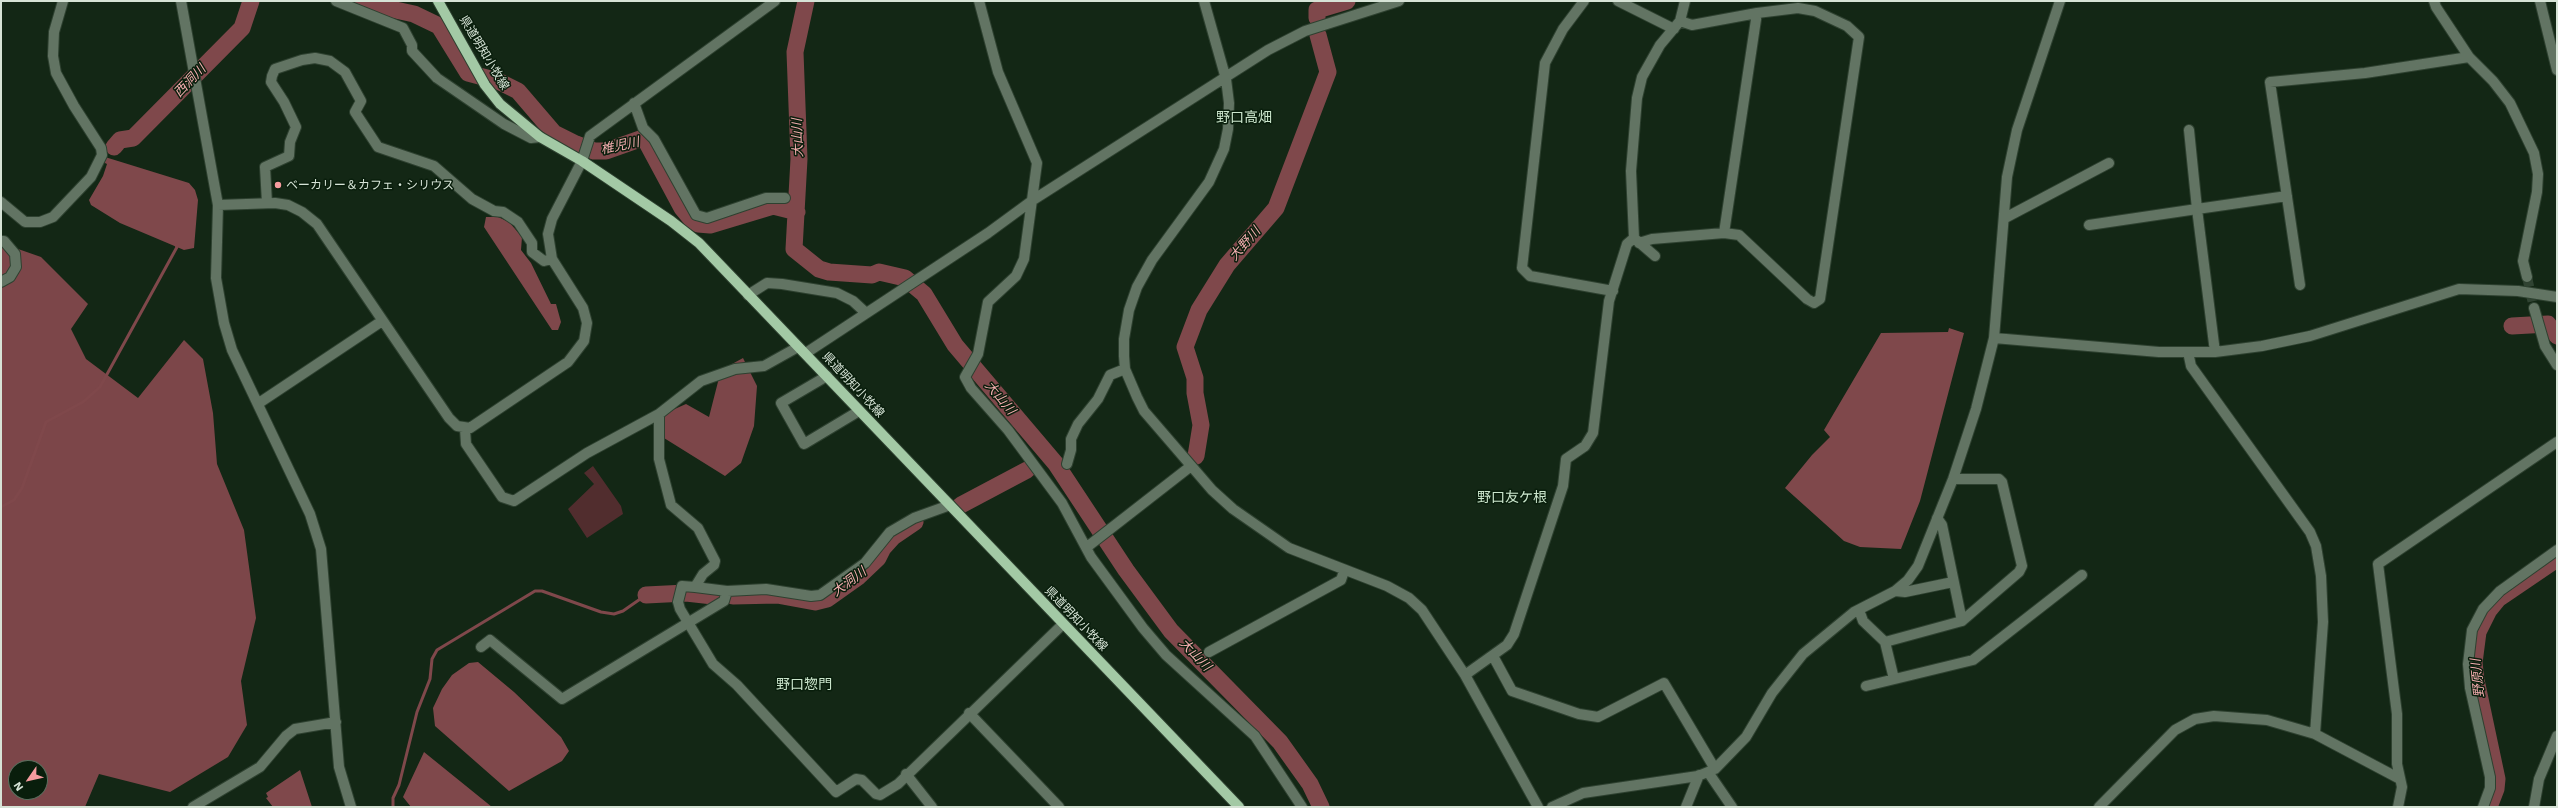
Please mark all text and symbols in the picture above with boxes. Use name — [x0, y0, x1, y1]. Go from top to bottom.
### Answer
street label: 県道明知小牧線 — [456, 13, 512, 93]
water label: 西洞川 — [171, 62, 209, 100]
district label: 野口高畑 — [1216, 110, 1272, 126]
water label: 大山川 — [790, 118, 806, 158]
water label: 椎児川 — [599, 134, 641, 158]
place label: ベーカリー＆カフェ・シリウス — [286, 178, 454, 192]
marker: ベーカリー＆カフェ・シリウス — [273, 180, 283, 190]
water label: 大野川 — [1226, 224, 1264, 264]
street label: 県道明知小牧線 — [819, 349, 887, 421]
water label: 大山川 — [981, 378, 1019, 418]
district label: 野口友ケ根 — [1477, 490, 1547, 506]
water label: 大洞川 — [829, 564, 869, 600]
street label: 県道明知小牧線 — [1042, 584, 1110, 654]
water label: 大山川 — [1176, 636, 1214, 674]
water label: 野原川 — [2468, 658, 2488, 698]
district label: 野口惣門 — [776, 677, 832, 693]
north arrow — [8, 760, 48, 800]
text: N — [11, 779, 26, 793]

